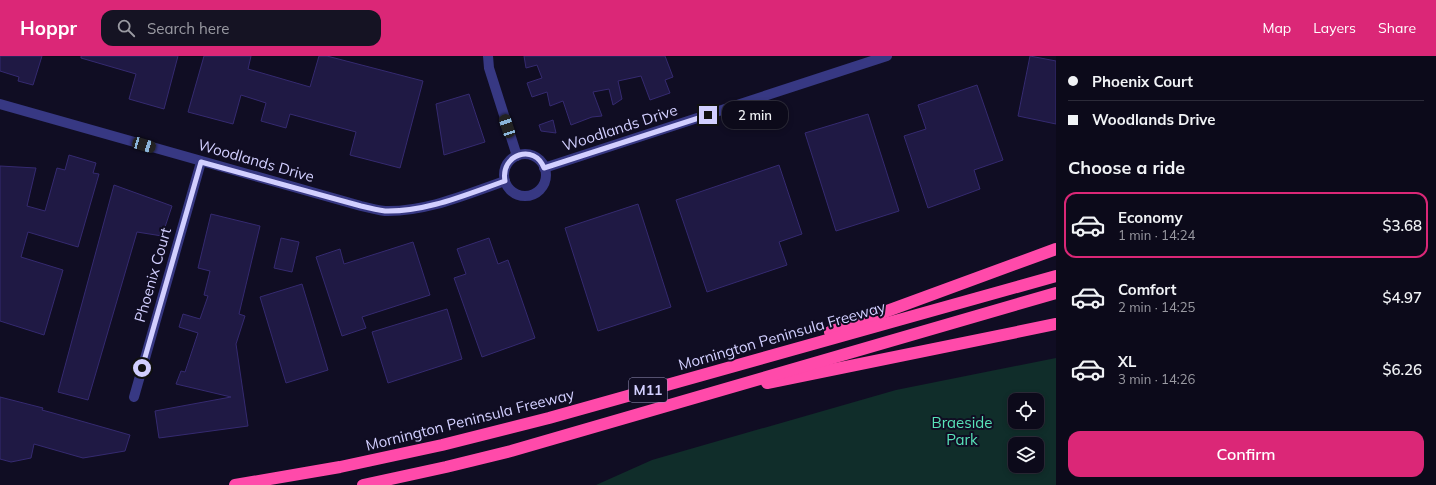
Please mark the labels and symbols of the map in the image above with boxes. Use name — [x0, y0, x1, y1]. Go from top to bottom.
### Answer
street label: Woodlands Drive — [560, 100, 680, 155]
callout: 2 min — [722, 101, 788, 129]
route end — [699, 106, 717, 124]
car — [498, 113, 516, 139]
street label: Woodlands Drive — [196, 135, 316, 186]
car — [131, 136, 157, 154]
street label: Phoenix Court — [130, 225, 175, 324]
street label: Mornington Peninsula Freeway — [676, 297, 888, 374]
route start — [133, 359, 151, 377]
road number: M11 — [629, 378, 667, 402]
street label: Mornington Peninsula Freeway — [364, 384, 576, 455]
park label: Braeside Park — [932, 413, 992, 449]

